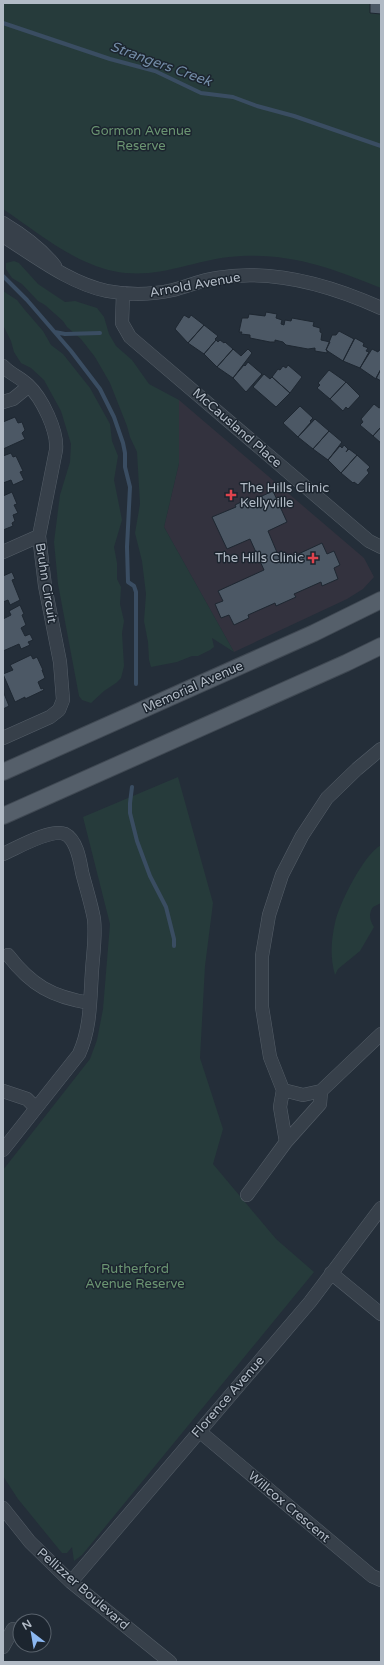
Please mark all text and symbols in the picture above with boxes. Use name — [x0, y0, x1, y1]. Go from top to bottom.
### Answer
water label: Strangers Creek — [108, 38, 215, 91]
park label: Gormon Avenue Reserve — [91, 123, 191, 154]
street label: Arnold Avenue — [148, 269, 242, 301]
street label: McCausland Place — [189, 385, 285, 471]
place label: The Hills Clinic Kellyville — [240, 480, 329, 511]
marker: The Hills Clinic Kellyville — [225, 489, 237, 501]
street label: Bruhn Circuit — [32, 542, 60, 624]
place label: The Hills Clinic — [215, 550, 304, 566]
marker: The Hills Clinic — [307, 552, 319, 564]
street label: Memorial Avenue — [140, 658, 246, 716]
park label: Rutherford Avenue Reserve — [85, 1261, 185, 1292]
street label: Florence Avenue — [188, 1353, 268, 1441]
street label: Willcox Crescent — [245, 1468, 333, 1546]
street label: Pellizzer Boulevard — [34, 1545, 132, 1633]
north arrow — [12, 1613, 52, 1653]
text: N — [20, 1617, 34, 1633]

